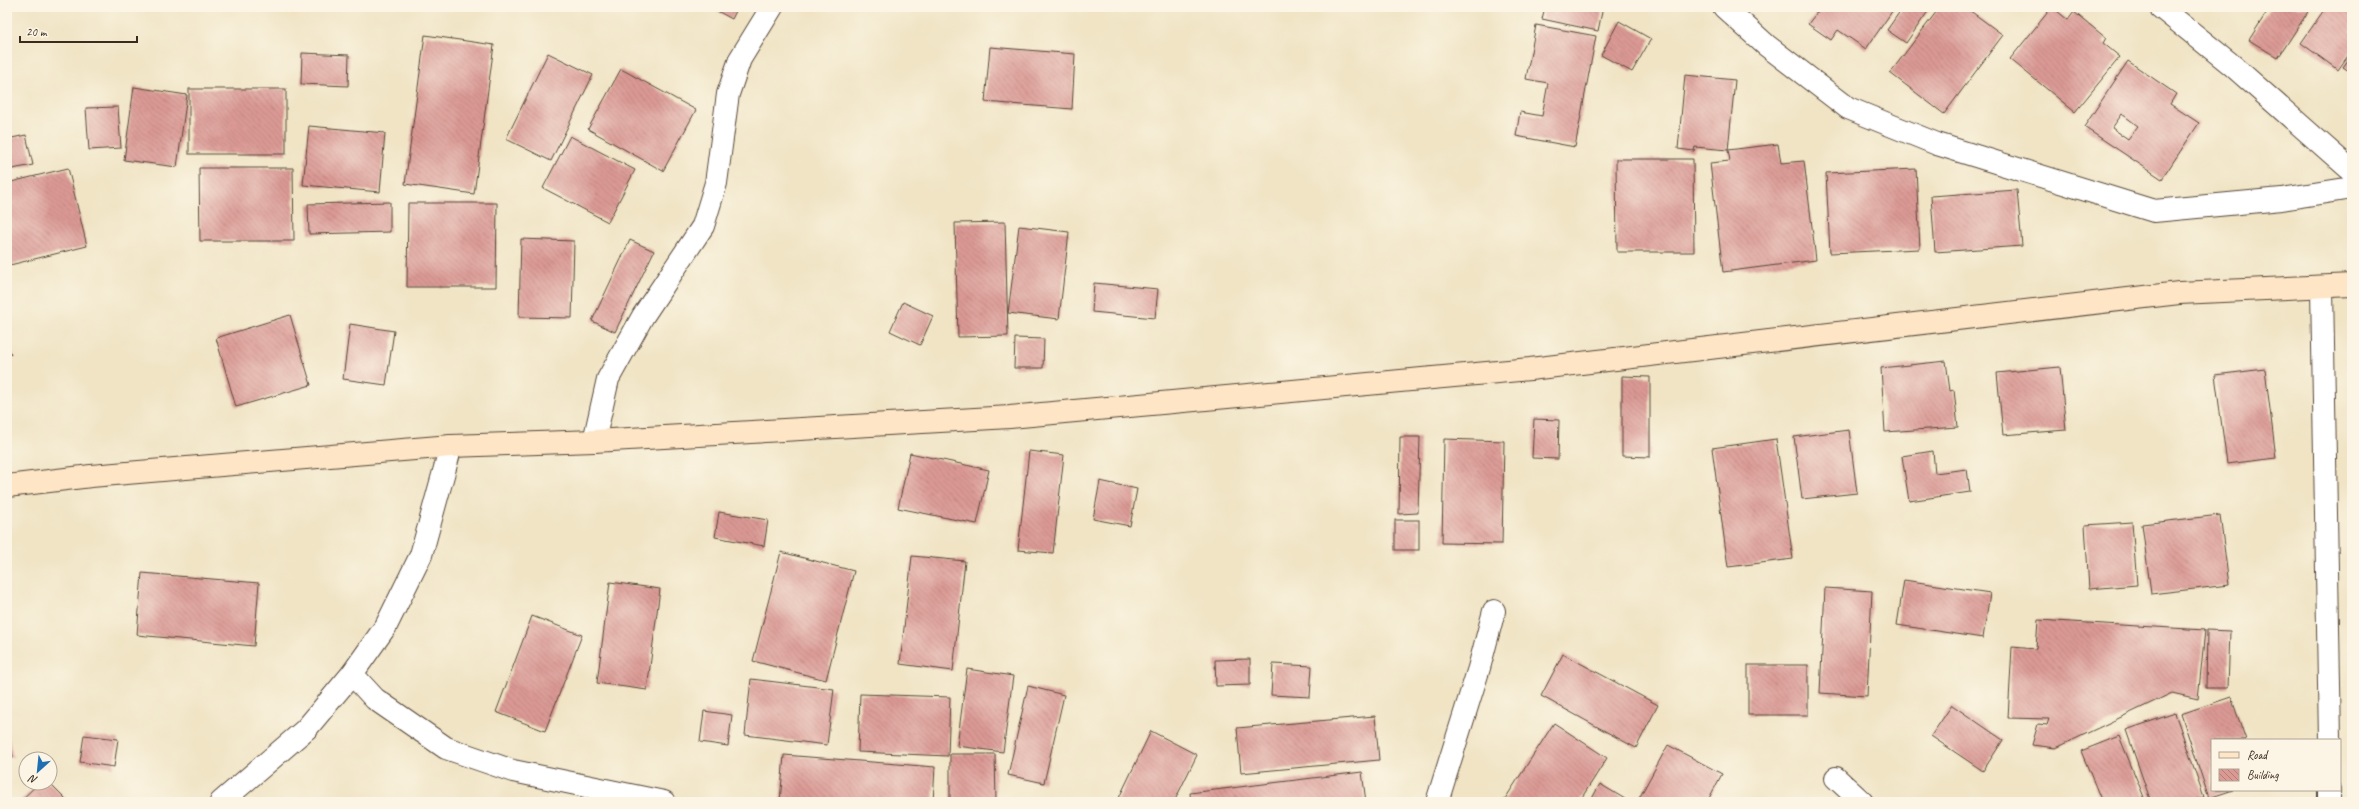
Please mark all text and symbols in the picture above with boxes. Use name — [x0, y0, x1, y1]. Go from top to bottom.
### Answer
scale bar — [20, 18, 137, 44]
text: 20 m — [26, 24, 48, 40]
legend — [2211, 739, 2341, 791]
text: Road — [2247, 747, 2269, 763]
north arrow — [18, 751, 58, 791]
text: Building — [2247, 767, 2279, 783]
text: N — [25, 771, 40, 788]

